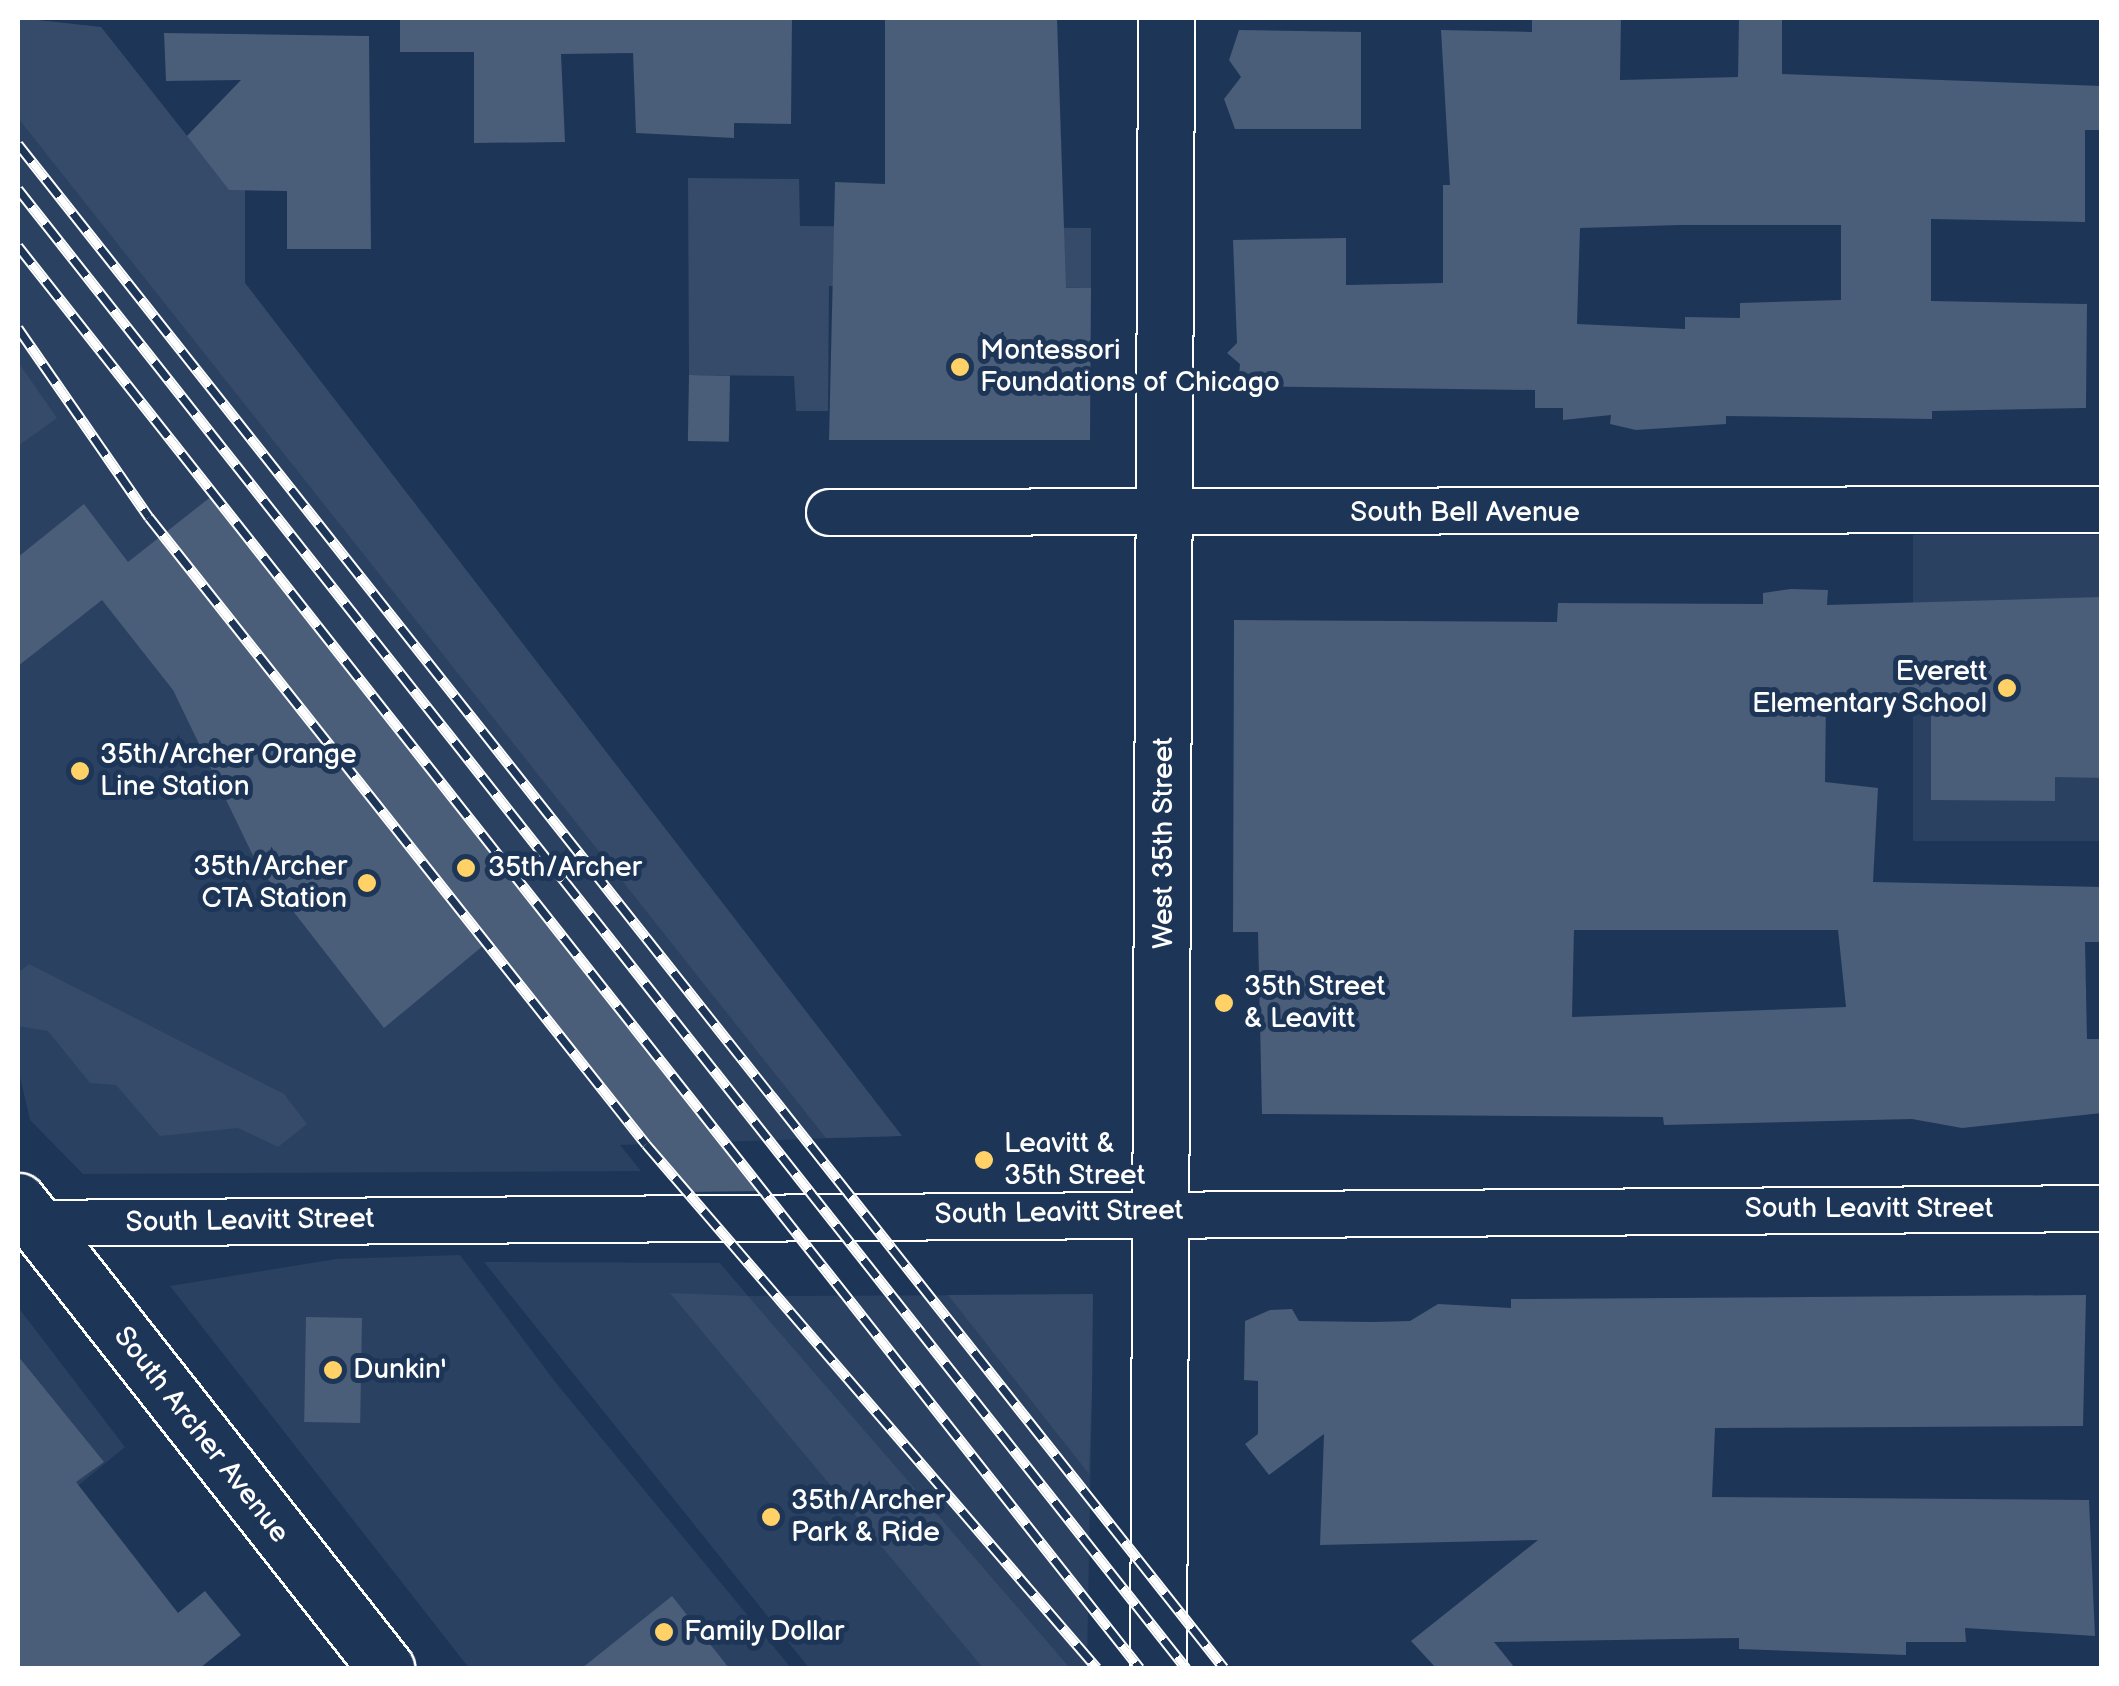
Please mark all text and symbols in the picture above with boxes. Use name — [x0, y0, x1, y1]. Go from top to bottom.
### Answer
place label: Montessori Foundations of Chicago — [980, 334, 1280, 400]
marker: Montessori Foundations of Chicago — [949, 356, 971, 378]
street label: South Bell Avenue — [1350, 496, 1580, 530]
place label: Everett Elementary School — [1750, 655, 1987, 721]
marker: Everett Elementary School — [1996, 677, 2018, 699]
street label: West 35th Street — [1147, 737, 1181, 949]
place label: 35th/Archer Orange Line Station — [100, 738, 357, 804]
marker: 35th/Archer Orange Line Station — [69, 760, 91, 782]
place label: 35th/Archer CTA Station — [193, 850, 347, 916]
place label: 35th/Archer — [488, 851, 642, 885]
marker: 35th/Archer — [453, 855, 479, 881]
marker: 35th/Archer CTA Station — [356, 872, 378, 894]
place label: 35th Street & Leavitt — [1244, 970, 1386, 1036]
marker: 35th Street & Leavitt — [1213, 992, 1235, 1014]
place label: Leavitt & 35th Street — [1004, 1127, 1146, 1193]
marker: Leavitt & 35th Street — [973, 1149, 995, 1171]
street label: South Leavitt Street — [1744, 1192, 1994, 1226]
street label: South Leavitt Street — [934, 1194, 1184, 1232]
street label: South Leavitt Street — [125, 1202, 375, 1240]
street label: South Archer Avenue — [106, 1320, 296, 1550]
place label: Dunkin' — [353, 1353, 447, 1387]
marker: Dunkin' — [322, 1359, 344, 1381]
place label: 35th/Archer Park & Ride — [791, 1484, 945, 1550]
marker: 35th/Archer Park & Ride — [760, 1506, 782, 1528]
place label: Family Dollar — [684, 1615, 846, 1649]
marker: Family Dollar — [653, 1621, 675, 1643]

